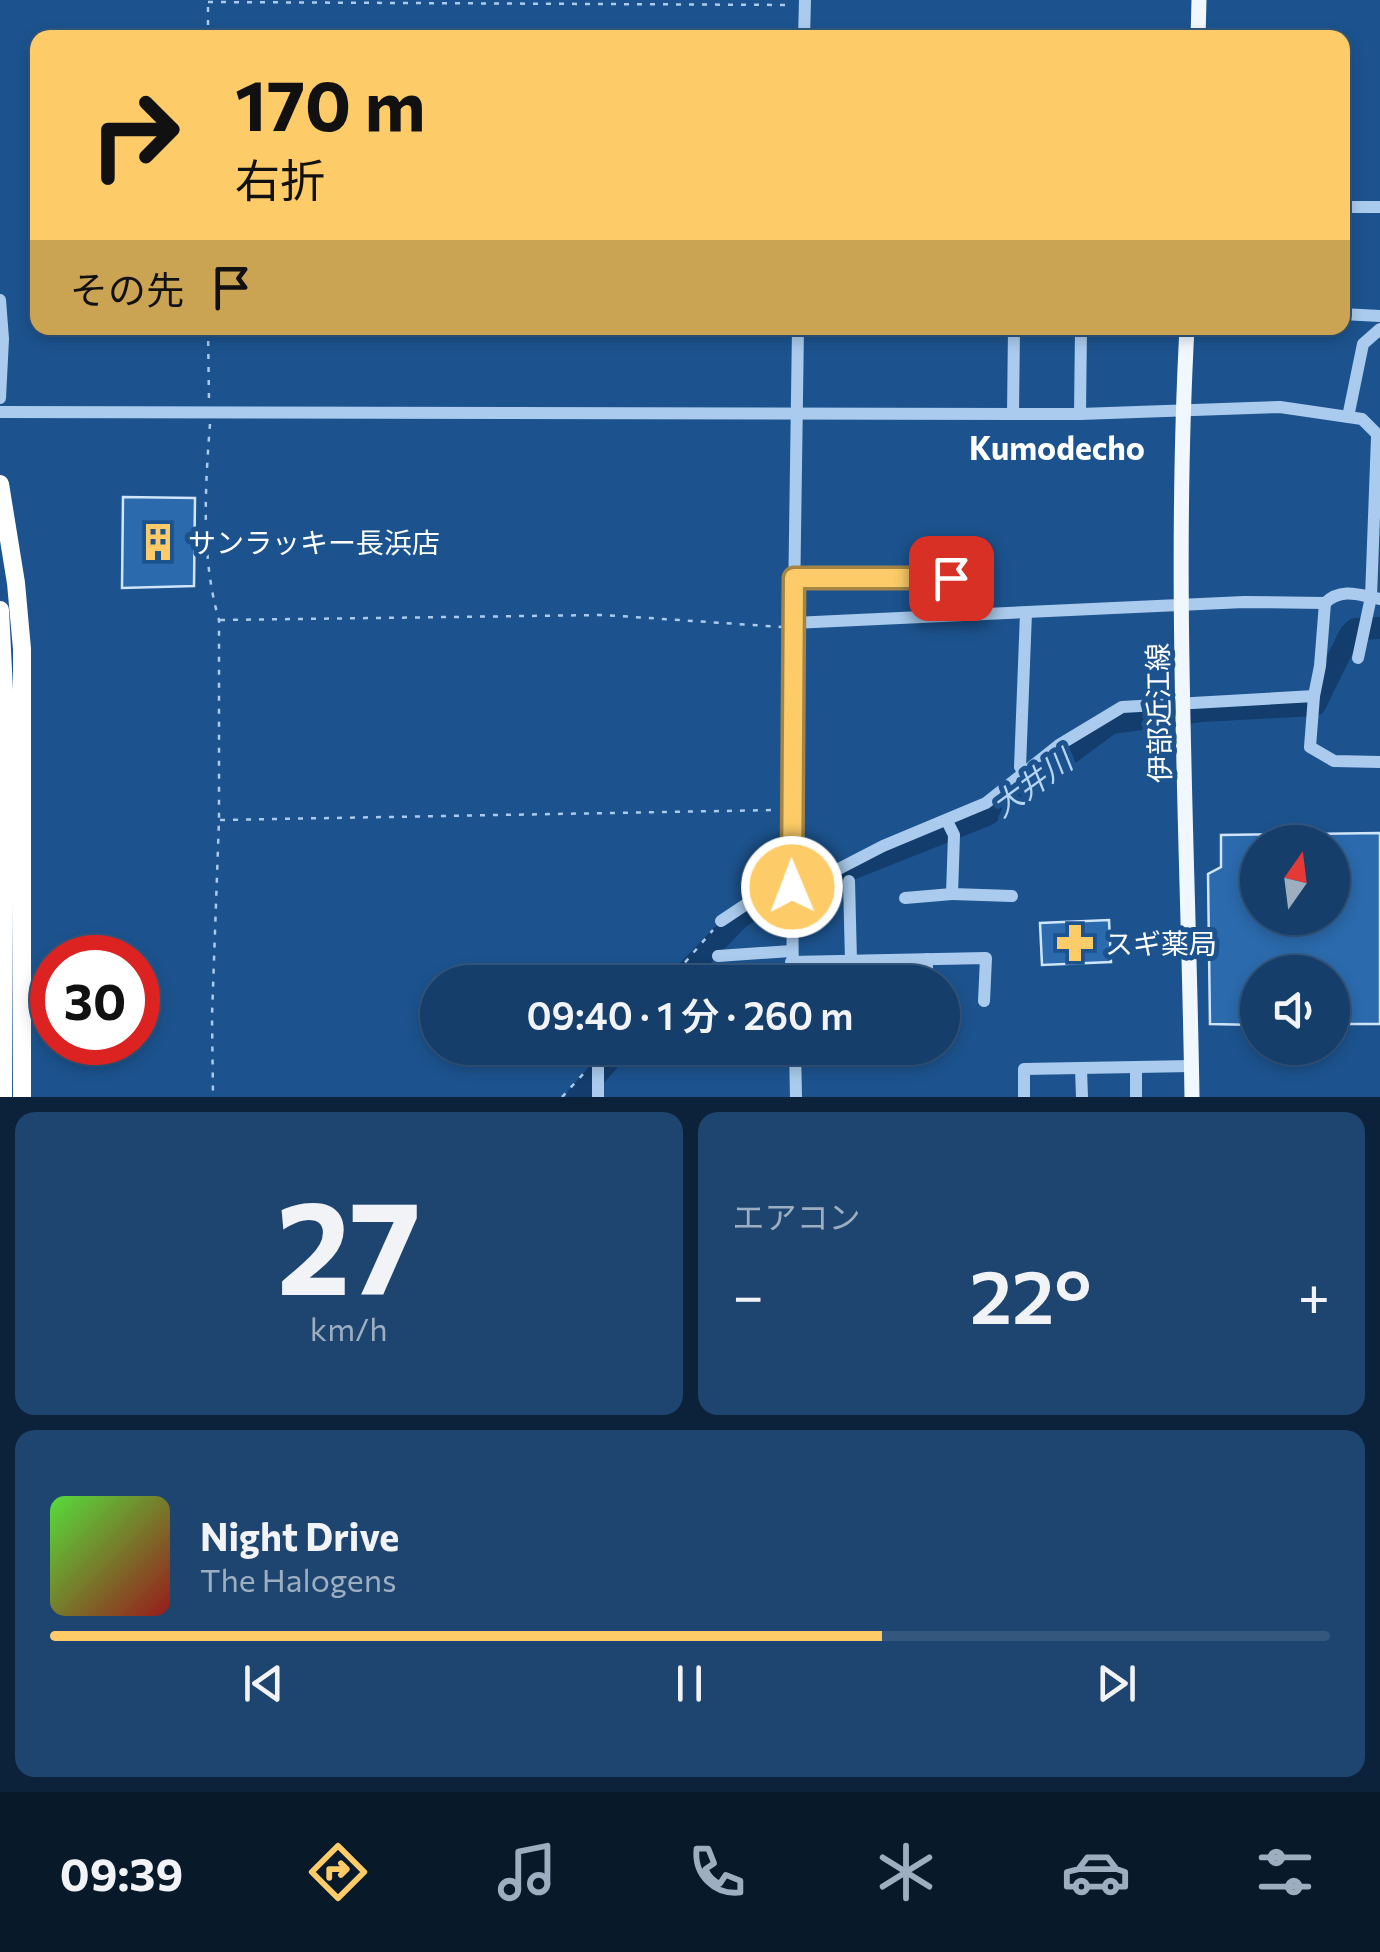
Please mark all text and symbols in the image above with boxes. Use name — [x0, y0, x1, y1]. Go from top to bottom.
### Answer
text: 170 m — [235, 60, 426, 145]
icon: right — [70, 70, 200, 200]
text: 右折 — [235, 151, 325, 206]
icon: arrive — [204, 260, 259, 315]
text: その先 — [70, 265, 184, 312]
district label: Kumodecho — [969, 427, 1145, 467]
building icon: サンラッキー長浜店 — [137, 521, 179, 563]
place label: サンラッキー長浜店 — [188, 525, 440, 559]
pin — [909, 536, 994, 621]
icon: arrive — [924, 551, 979, 606]
street label: 伊部近江線 — [1140, 643, 1176, 783]
water label: 大井川 — [984, 739, 1081, 823]
north arrow — [1240, 825, 1350, 935]
map controls — [1240, 825, 1350, 1065]
position arrow — [740, 835, 844, 939]
pharmacy icon: スギ薬局 — [1054, 922, 1096, 964]
place label: スギ薬局 — [1105, 926, 1217, 960]
speed limit sign: 30 — [30, 935, 160, 1065]
button: sound — [1240, 955, 1350, 1065]
text: 09:40 · 1 分 · 260 m — [527, 991, 853, 1038]
text: 27 — [276, 1163, 421, 1322]
text: エアコン — [733, 1196, 861, 1236]
text: 22° — [970, 1248, 1092, 1339]
text: − — [733, 1260, 764, 1327]
text: + — [1298, 1260, 1330, 1327]
text: km/h — [310, 1308, 388, 1348]
text: Night Drive — [200, 1512, 399, 1559]
text: The Halogens — [200, 1559, 397, 1599]
icon: previous — [236, 1656, 291, 1711]
icon: pause — [662, 1656, 717, 1711]
icon: next — [1089, 1656, 1144, 1711]
icon: directions — [303, 1837, 373, 1907]
icon: music — [492, 1837, 562, 1907]
icon: phone — [682, 1837, 752, 1907]
icon: climate — [871, 1837, 941, 1907]
icon: car — [1061, 1837, 1131, 1907]
icon: filters — [1250, 1837, 1320, 1907]
text: 09:39 — [60, 1845, 183, 1900]

